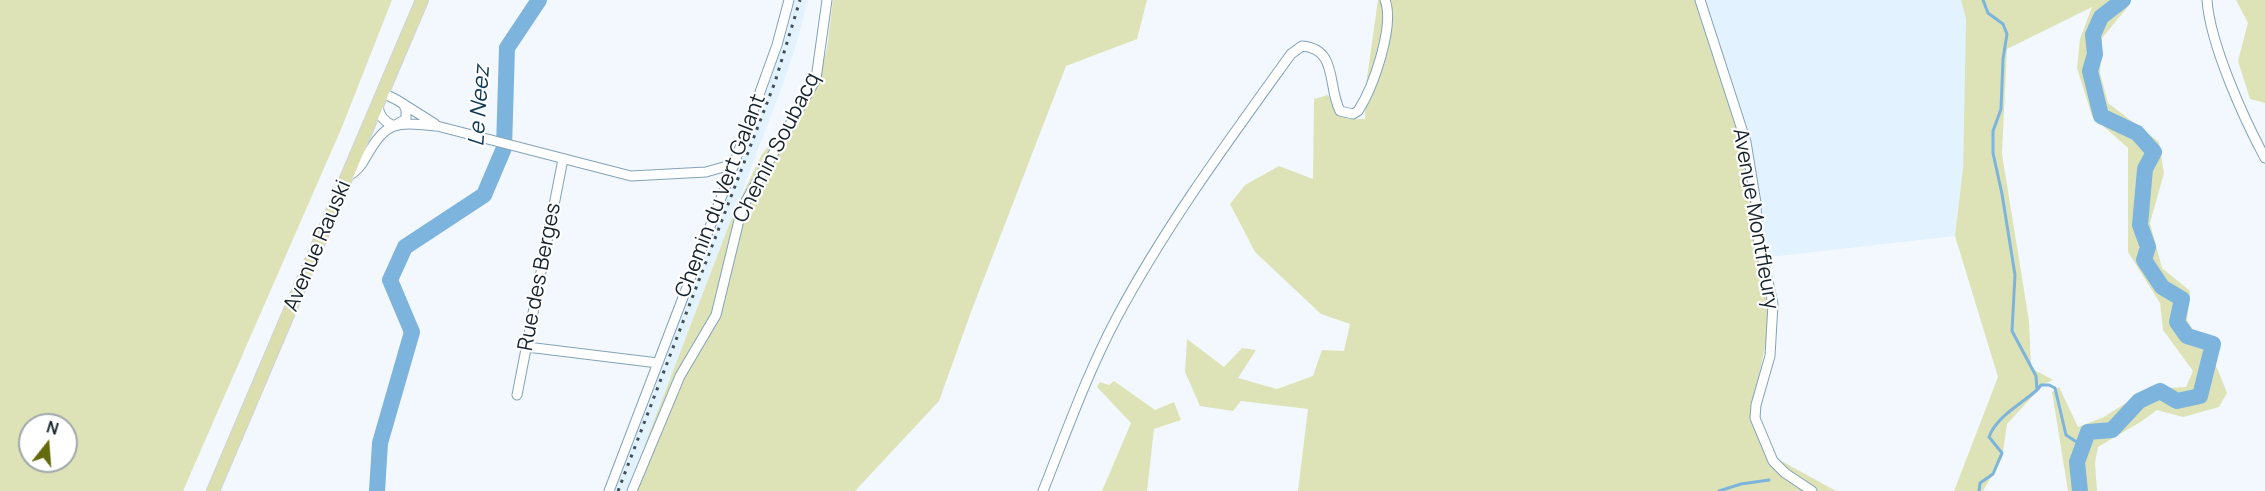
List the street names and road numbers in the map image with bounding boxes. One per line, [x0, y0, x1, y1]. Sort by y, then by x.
street label: Chemin Soubacq [728, 69, 826, 227]
street label: Chemin du Vert Galant [671, 91, 771, 301]
street label: Avenue Montfleury [1727, 126, 1783, 312]
street label: Avenue Rauski [279, 177, 357, 315]
street label: Rue des Berges [513, 201, 567, 353]

